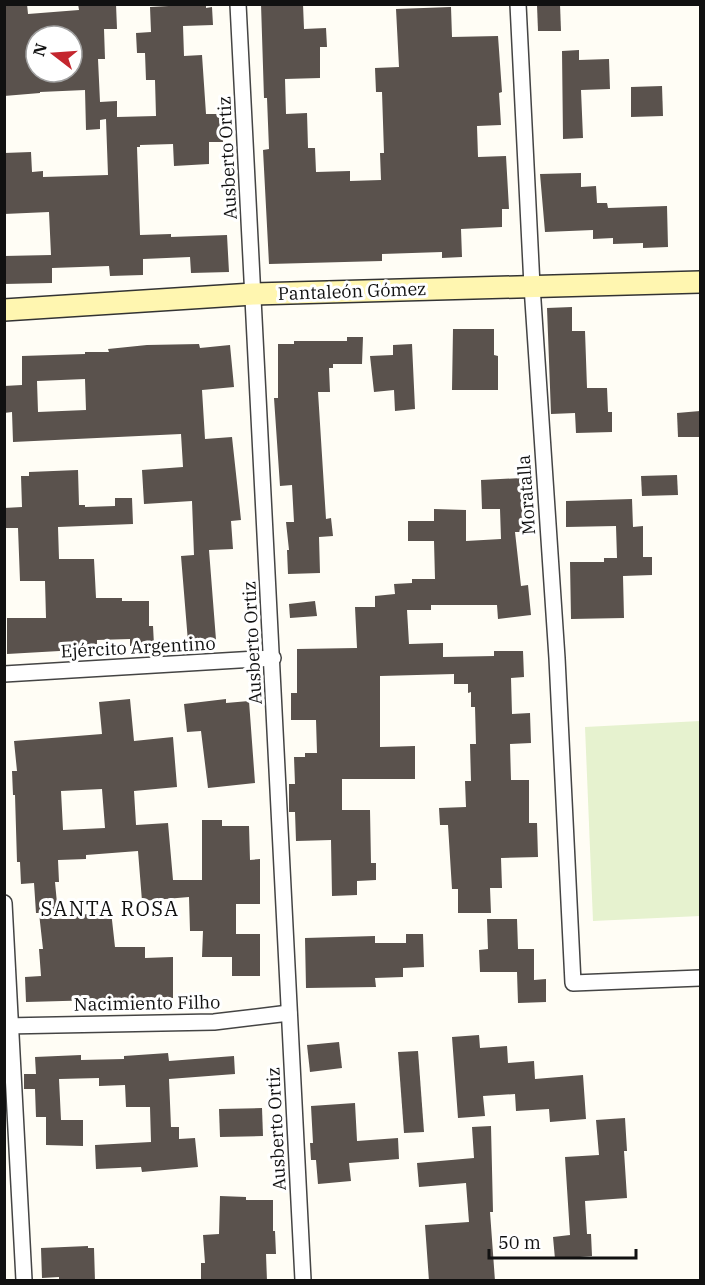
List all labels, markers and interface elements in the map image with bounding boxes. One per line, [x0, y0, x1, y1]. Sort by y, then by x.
north arrow [24, 24, 84, 84]
text: N [28, 41, 51, 59]
street label: Ausberto Ortiz [212, 96, 242, 220]
street label: Pantaleón Gómez [277, 277, 427, 305]
street label: Moratalla [512, 454, 540, 536]
street label: Ausberto Ortiz [237, 581, 267, 705]
street label: Ejército Argentino [60, 631, 216, 663]
district label: SANTA ROSA [41, 895, 179, 922]
street label: Nacimiento Filho [73, 990, 221, 1016]
street label: Ausberto Ortiz [261, 1067, 291, 1191]
scale bar [489, 1222, 636, 1260]
text: 50 m [498, 1231, 541, 1254]

